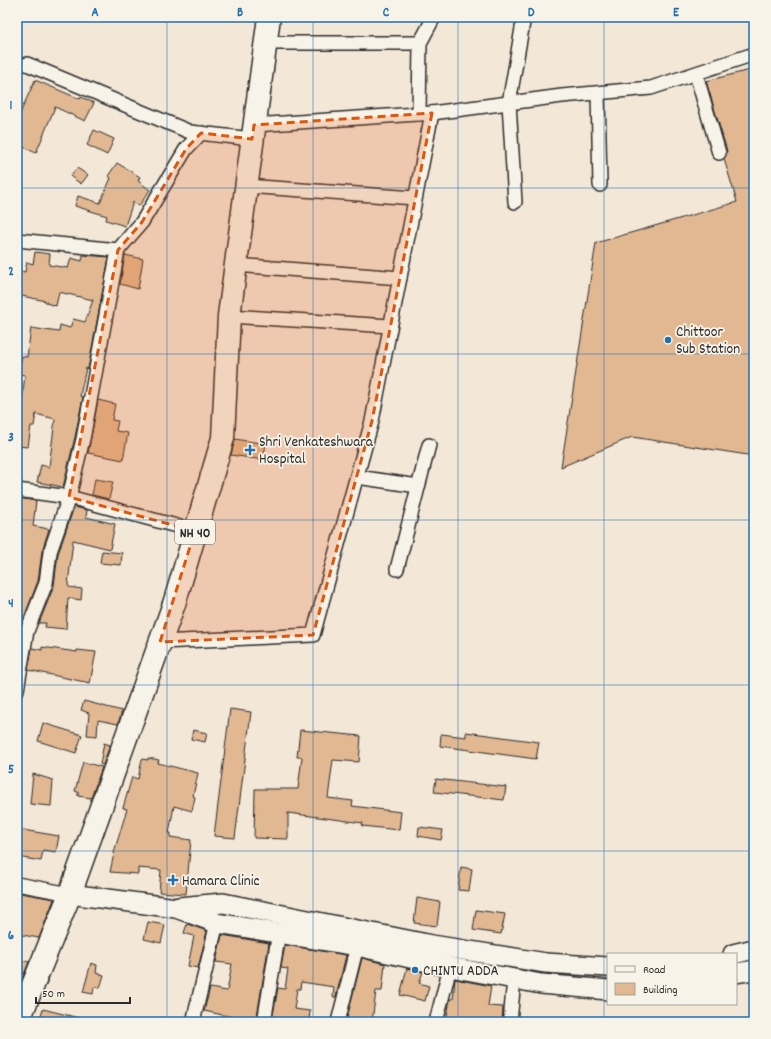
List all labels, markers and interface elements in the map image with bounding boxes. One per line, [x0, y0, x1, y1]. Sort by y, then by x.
text: A [91, 4, 99, 23]
text: B [237, 4, 243, 23]
text: C [383, 4, 390, 23]
text: D [528, 4, 535, 23]
text: E [673, 4, 680, 23]
text: 1 [10, 97, 13, 116]
text: 2 [8, 263, 14, 282]
place label: Chittoor Sub Station [676, 322, 740, 361]
marker: Chittoor Sub Station [663, 335, 673, 345]
text: 3 [8, 429, 14, 448]
place label: Shri Venkateshwara Hospital [259, 432, 374, 471]
marker: Shri Venkateshwara Hospital [244, 444, 256, 456]
road number: NH 40 [175, 520, 215, 544]
text: 4 [8, 595, 14, 614]
text: 5 [8, 761, 14, 780]
place label: Hamara Clinic [182, 871, 260, 893]
marker: Hamara Clinic [167, 874, 179, 886]
text: 6 [8, 927, 15, 946]
legend [607, 953, 737, 1005]
place label: CHINTU ADDA [423, 961, 499, 983]
text: Road [643, 962, 665, 979]
marker: CHINTU ADDA [410, 965, 420, 975]
scale bar [36, 979, 130, 1005]
text: Building [643, 982, 678, 999]
text: 50 m [42, 986, 65, 1003]

